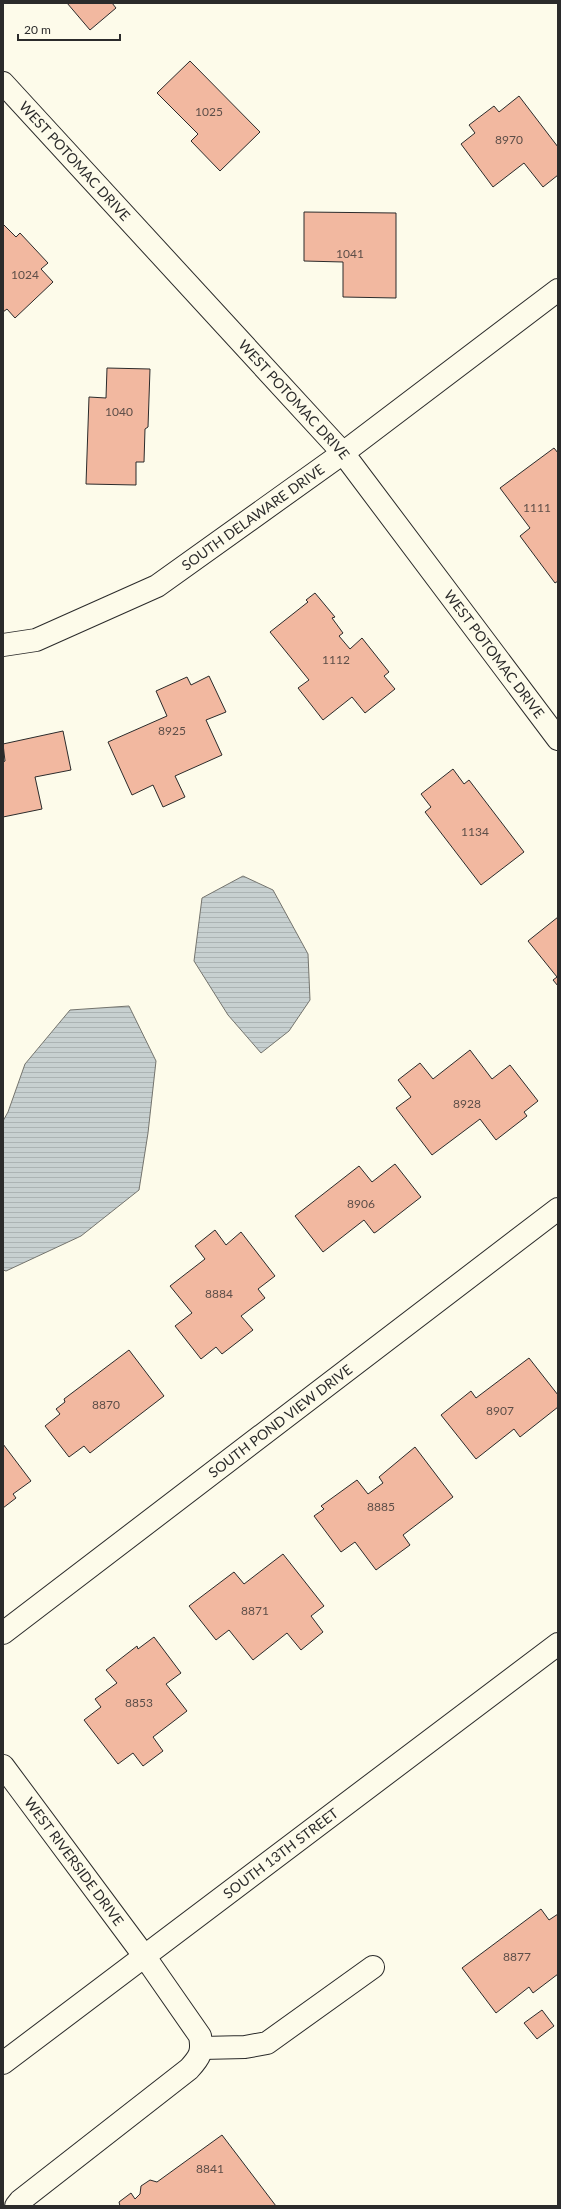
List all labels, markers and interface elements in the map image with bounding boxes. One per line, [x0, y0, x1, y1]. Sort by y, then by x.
scale bar [18, 16, 120, 42]
text: 20 m [24, 22, 51, 37]
street label: WEST POTOMAC DRIVE [16, 98, 134, 224]
house number: 1025 [195, 104, 223, 119]
house number: 8970 [495, 132, 523, 147]
house number: 1041 [336, 246, 364, 261]
house number: 1024 [11, 267, 39, 282]
street label: WEST POTOMAC DRIVE [235, 336, 354, 462]
house number: 1040 [105, 404, 133, 419]
street label: SOUTH DELAWARE DRIVE [178, 460, 327, 574]
house number: 1111 [523, 500, 551, 515]
street label: WEST POTOMAC DRIVE [441, 586, 548, 721]
house number: 1112 [322, 652, 350, 667]
house number: 8925 [158, 723, 186, 738]
house number: 1134 [461, 824, 489, 839]
house number: 8928 [453, 1096, 481, 1111]
house number: 8906 [347, 1196, 375, 1211]
house number: 8884 [205, 1286, 233, 1301]
street label: SOUTH POND VIEW DRIVE [205, 1361, 355, 1481]
house number: 8870 [92, 1397, 120, 1412]
house number: 8907 [486, 1403, 514, 1418]
house number: 8885 [367, 1499, 395, 1514]
house number: 8871 [241, 1603, 269, 1618]
house number: 8853 [125, 1695, 153, 1710]
street label: WEST RIVERSIDE DRIVE [21, 1794, 128, 1929]
street label: SOUTH 13TH STREET [220, 1804, 342, 1902]
house number: 8877 [503, 1949, 531, 1964]
house number: 8841 [196, 2161, 224, 2176]

